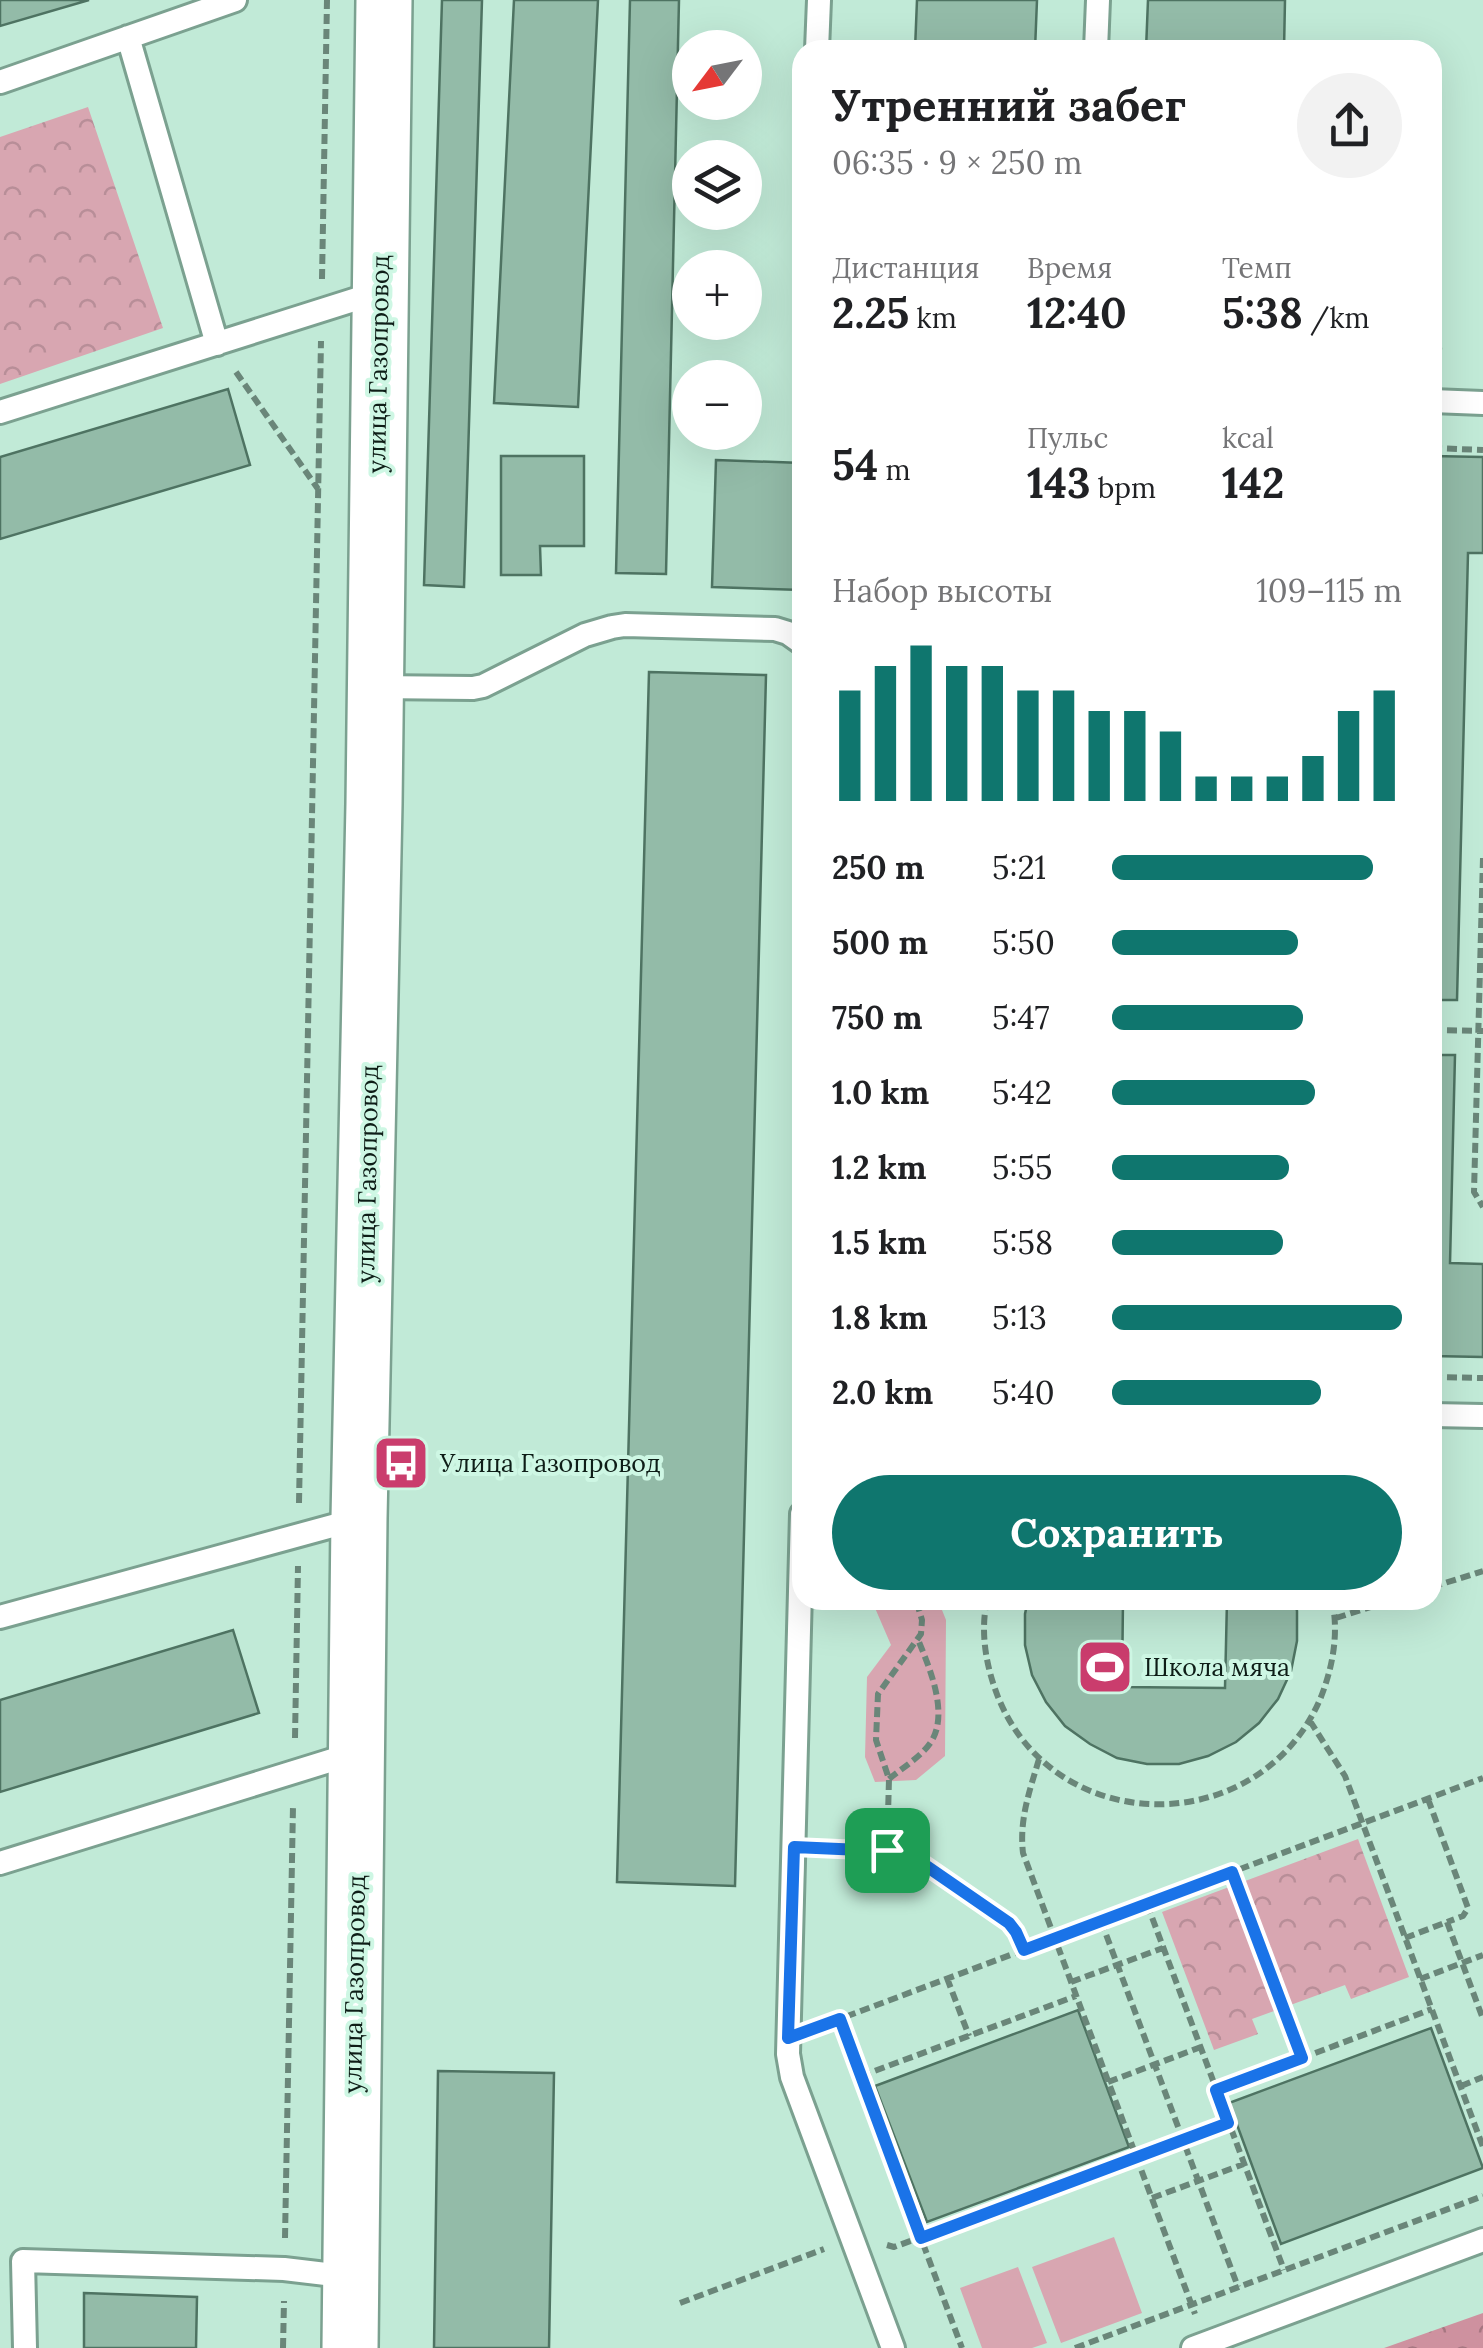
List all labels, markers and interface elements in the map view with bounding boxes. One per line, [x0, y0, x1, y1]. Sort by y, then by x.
north arrow [672, 30, 762, 120]
map controls [672, 30, 762, 450]
button: share [1297, 73, 1402, 178]
text: Утренний забег [832, 76, 1187, 133]
button: layers [672, 140, 762, 230]
text: 06:35 · 9 × 250 m [832, 142, 1082, 183]
button: + [672, 250, 762, 340]
text: Дистанция [832, 250, 979, 286]
text: Время [1027, 250, 1112, 286]
text: Темп [1222, 250, 1292, 286]
street label: улица Газопровод [360, 254, 396, 474]
text: 2.25 [832, 286, 909, 340]
text: 12:40 [1027, 286, 1127, 340]
text: 5:38 [1222, 286, 1303, 340]
text: km [909, 300, 957, 336]
text: /km [1303, 300, 1370, 336]
button: − [672, 360, 762, 450]
text: Пульс [1027, 420, 1108, 456]
text: kcal [1222, 420, 1274, 456]
text: 54 [832, 438, 878, 492]
text: m [878, 452, 911, 488]
text: 143 [1027, 456, 1091, 510]
text: 142 [1222, 456, 1284, 510]
text: bpm [1091, 470, 1156, 506]
text: Набор высоты [832, 570, 1052, 611]
text: 109–115 m [1256, 570, 1402, 611]
text: 250 m [832, 847, 925, 888]
text: 5:21 [992, 847, 1046, 888]
text: 500 m [832, 922, 928, 963]
text: 5:50 [992, 922, 1055, 963]
text: 750 m [832, 997, 923, 1038]
text: 5:47 [992, 997, 1050, 1038]
street label: улица Газопровод [349, 1064, 385, 1284]
text: 1.0 km [832, 1072, 929, 1113]
text: 5:42 [992, 1072, 1052, 1113]
text: 1.2 km [832, 1147, 926, 1188]
text: 5:55 [992, 1147, 1052, 1188]
text: 1.5 km [832, 1222, 927, 1263]
text: 5:58 [992, 1222, 1053, 1263]
text: 1.8 km [832, 1297, 928, 1338]
text: 5:13 [992, 1297, 1047, 1338]
text: 2.0 km [832, 1372, 933, 1413]
text: 5:40 [992, 1372, 1055, 1413]
bus stop icon: Улица Газопровод [371, 1433, 431, 1493]
place label: Улица Газопровод [439, 1447, 661, 1479]
button: Сохранить [832, 1475, 1402, 1590]
sports icon: Школа мяча [1075, 1637, 1135, 1697]
place label: Школа мяча [1144, 1651, 1290, 1683]
pin [845, 1808, 930, 1893]
icon: arrive [860, 1823, 915, 1878]
street label: улица Газопровод [336, 1874, 372, 2094]

